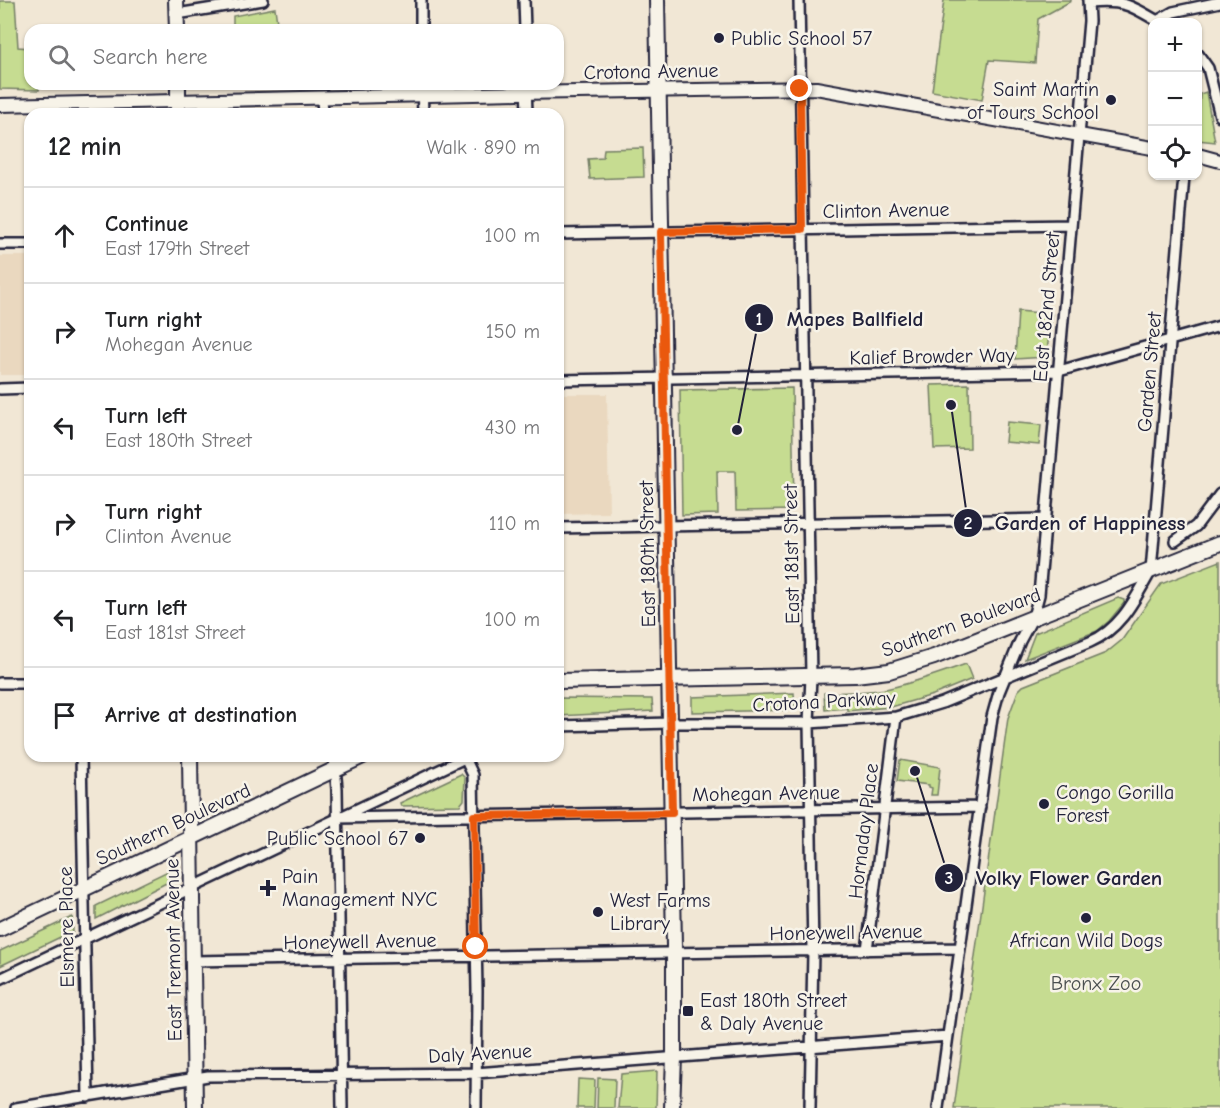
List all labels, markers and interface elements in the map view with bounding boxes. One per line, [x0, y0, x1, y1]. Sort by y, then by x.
map controls [1148, 18, 1202, 180]
button: + [1148, 18, 1202, 72]
search box [24, 24, 564, 90]
place label: Public School 57 [731, 27, 873, 50]
marker: Public School 57 [712, 31, 726, 45]
icon: search [45, 41, 78, 74]
text: Search here [93, 44, 208, 70]
street label: Crotona Avenue [583, 59, 719, 84]
button: − [1148, 72, 1202, 126]
route end [786, 75, 812, 101]
place label: Saint Martin of Tours School [967, 78, 1099, 124]
marker: Saint Martin of Tours School [1104, 93, 1118, 107]
button: locate [1148, 126, 1202, 180]
text: 12 min [48, 132, 122, 162]
text: Walk · 890 m [426, 136, 540, 159]
street label: Clinton Avenue [823, 198, 950, 223]
text: Continue [105, 211, 188, 237]
icon: ahead [48, 219, 81, 252]
text: 100 m [485, 224, 540, 247]
street label: East 182nd Street [1028, 230, 1065, 383]
text: East 179th Street [105, 237, 249, 260]
callout: Mapes Ballfield [744, 299, 935, 338]
text: Turn right [105, 307, 202, 333]
text: Mapes Ballfield [787, 307, 923, 331]
text: 1 [755, 309, 763, 330]
street label: Garden Street [1133, 310, 1166, 433]
icon: right [48, 315, 81, 348]
text: 150 m [486, 320, 540, 343]
text: Mohegan Avenue [105, 333, 253, 356]
street label: Kalief Browder Way [849, 344, 1015, 369]
text: Turn left [105, 403, 187, 429]
icon: left [48, 411, 81, 444]
text: 430 m [485, 416, 540, 439]
text: East 180th Street [105, 429, 252, 452]
street label: East 180th Street [635, 479, 660, 628]
street label: East 181st Street [779, 483, 804, 624]
text: Turn right [105, 499, 202, 525]
callout: Garden of Happiness [953, 503, 1197, 542]
icon: right [48, 507, 81, 540]
text: Garden of Happiness [995, 511, 1185, 535]
text: 110 m [489, 512, 540, 535]
text: 2 [964, 513, 973, 534]
text: Clinton Avenue [105, 525, 232, 548]
street label: Southern Boulevard [878, 583, 1044, 662]
text: Turn left [105, 595, 187, 621]
icon: left [48, 603, 81, 636]
text: 100 m [485, 608, 540, 631]
text: East 181st Street [105, 621, 245, 644]
street label: Crotona Parkway [752, 686, 896, 717]
icon: arrive [48, 699, 81, 732]
text: Arrive at destination [105, 702, 297, 728]
street label: Hornaday Place [844, 762, 883, 900]
street label: Southern Boulevard [92, 779, 254, 870]
street label: Mohegan Avenue [692, 781, 840, 806]
place label: Congo Gorilla Forest [1056, 781, 1174, 827]
marker: Congo Gorilla Forest [1037, 797, 1051, 811]
place label: Public School 67 [267, 827, 409, 850]
marker: Public School 67 [413, 831, 427, 845]
street label: East Tremont Avenue [160, 858, 187, 1041]
callout: Volky Flower Garden [934, 858, 1175, 897]
place label: Pain Management NYC [282, 865, 438, 911]
street label: Elsmere Place [54, 866, 79, 988]
text: Volky Flower Garden [976, 866, 1162, 890]
text: 3 [945, 868, 953, 889]
marker: Pain Management NYC [259, 879, 277, 897]
place label: West Farms Library [610, 889, 710, 935]
marker: West Farms Library [591, 905, 605, 919]
marker: African Wild Dogs [1079, 911, 1093, 925]
street label: Honeywell Avenue [769, 920, 923, 945]
street label: Honeywell Avenue [283, 929, 437, 954]
place label: African Wild Dogs [1010, 929, 1163, 952]
route start [462, 933, 488, 959]
park label: Bronx Zoo [1051, 972, 1141, 995]
place label: East 180th Street & Daly Avenue [700, 989, 848, 1035]
marker: East 180th Street & Daly Avenue [681, 1004, 695, 1018]
street label: Daly Avenue [428, 1039, 532, 1068]

